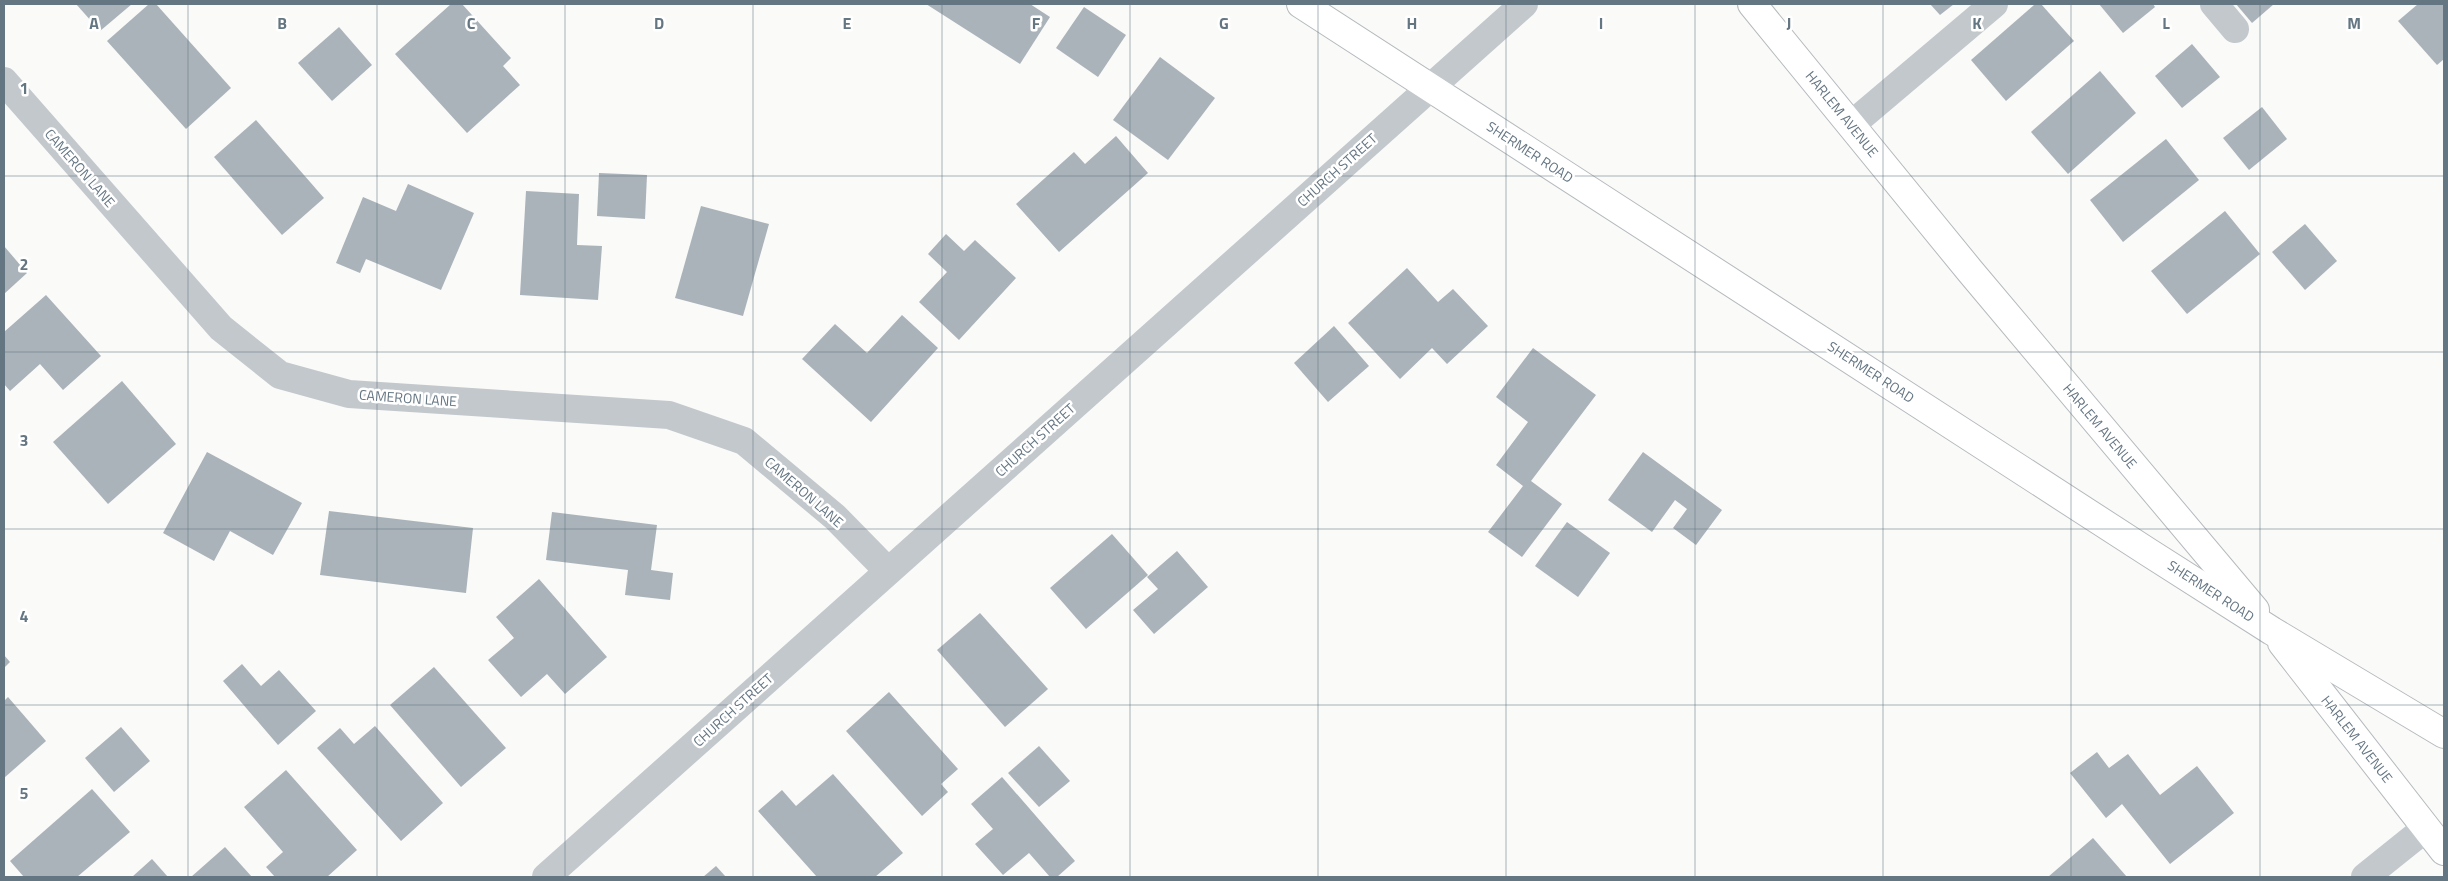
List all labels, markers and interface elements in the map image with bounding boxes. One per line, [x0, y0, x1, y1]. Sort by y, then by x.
text: A [89, 11, 99, 35]
text: B [277, 11, 287, 35]
text: C [467, 11, 476, 35]
text: D [654, 11, 664, 35]
text: E [843, 11, 852, 35]
text: F [1032, 11, 1041, 35]
text: G [1219, 11, 1229, 35]
text: H [1407, 11, 1417, 35]
text: I [1599, 11, 1603, 35]
text: J [1787, 11, 1791, 35]
text: K [1972, 11, 1982, 35]
text: L [2162, 11, 2170, 35]
text: M [2347, 11, 2361, 35]
street label: HARLEM AVENUE [1801, 66, 1884, 162]
text: 1 [20, 76, 28, 100]
street label: SHERMER ROAD [1483, 116, 1578, 188]
street label: CAMERON LANE [40, 124, 121, 212]
street label: CHURCH STREET [1292, 128, 1382, 211]
text: 2 [20, 252, 28, 276]
street label: SHERMER ROAD [1824, 336, 1919, 408]
street label: HARLEM AVENUE [2058, 378, 2143, 473]
street label: CAMERON LANE [358, 384, 458, 411]
street label: CHURCH STREET [990, 398, 1080, 481]
text: 3 [20, 428, 28, 452]
street label: CAMERON LANE [760, 452, 848, 532]
street label: SHERMER ROAD [2164, 555, 2259, 627]
text: 4 [20, 604, 29, 628]
street label: CHURCH STREET [688, 668, 778, 751]
street label: HARLEM AVENUE [2317, 691, 2398, 787]
text: 5 [20, 781, 29, 805]

